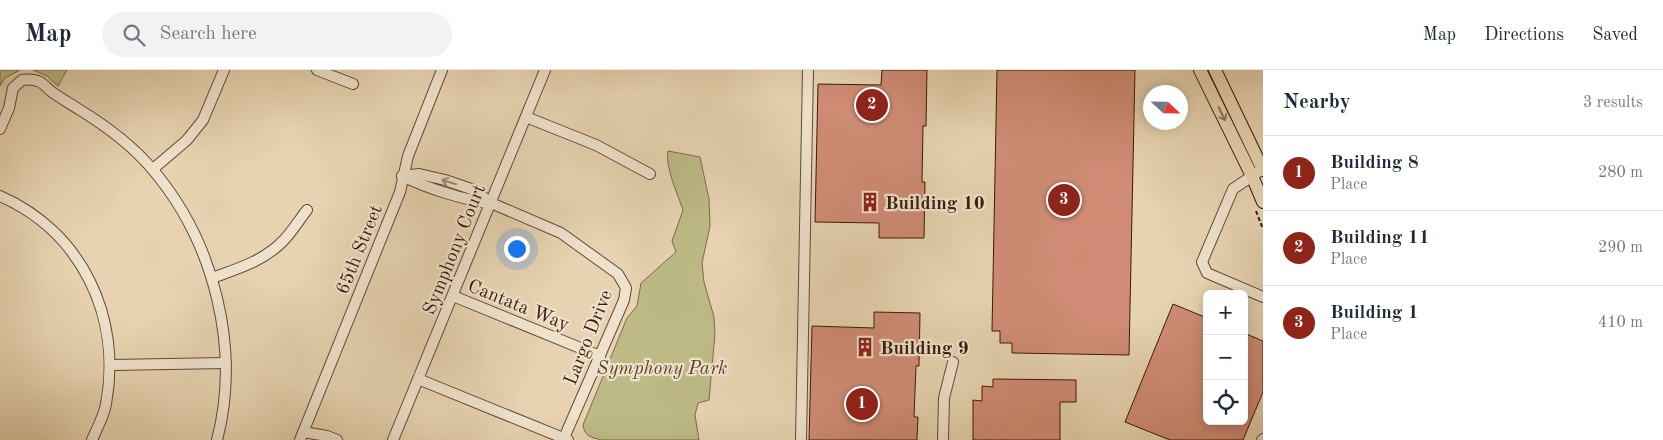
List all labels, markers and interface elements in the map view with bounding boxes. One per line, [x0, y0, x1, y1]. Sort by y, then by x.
search box [102, 12, 452, 57]
icon: search [120, 21, 148, 49]
text: Map [25, 23, 72, 47]
text: Search here [160, 25, 257, 44]
text: Map [1423, 26, 1456, 44]
text: Directions [1484, 26, 1564, 44]
text: Saved [1592, 26, 1638, 44]
north arrow [1143, 85, 1188, 130]
pin: 2 [856, 86, 888, 124]
text: Nearby [1283, 92, 1351, 113]
text: 3 results [1583, 95, 1643, 111]
one-way arrow [1218, 106, 1227, 121]
text: Building 8 [1330, 154, 1419, 173]
text: 1 [1294, 165, 1304, 181]
text: 280 m [1598, 165, 1643, 181]
one-way arrow [441, 176, 457, 186]
text: Place [1330, 177, 1367, 193]
pin: 3 [1048, 181, 1080, 219]
street label: Symphony Court [420, 182, 490, 318]
building icon: Building 10 [859, 191, 881, 213]
place label: Building 10 [885, 195, 985, 214]
street label: 65th Street [334, 202, 387, 297]
text: Building 11 [1330, 229, 1430, 248]
your location [504, 236, 530, 262]
text: 2 [1294, 240, 1304, 256]
text: 290 m [1598, 240, 1643, 256]
text: Place [1330, 252, 1367, 268]
street label: Cantata Way [465, 277, 572, 335]
street label: Largo Drive [562, 288, 617, 388]
map controls [1203, 290, 1248, 425]
button: + [1203, 290, 1248, 335]
text: Building 1 [1330, 304, 1419, 323]
text: 3 [1294, 315, 1304, 331]
text: 410 m [1598, 315, 1643, 331]
text: Place [1330, 327, 1367, 343]
button: − [1203, 335, 1248, 380]
building icon: Building 9 [854, 336, 876, 358]
place label: Building 9 [880, 340, 969, 359]
park label: Symphony Park [597, 360, 727, 379]
button: locate [1203, 380, 1248, 425]
pin: 1 [846, 385, 878, 423]

